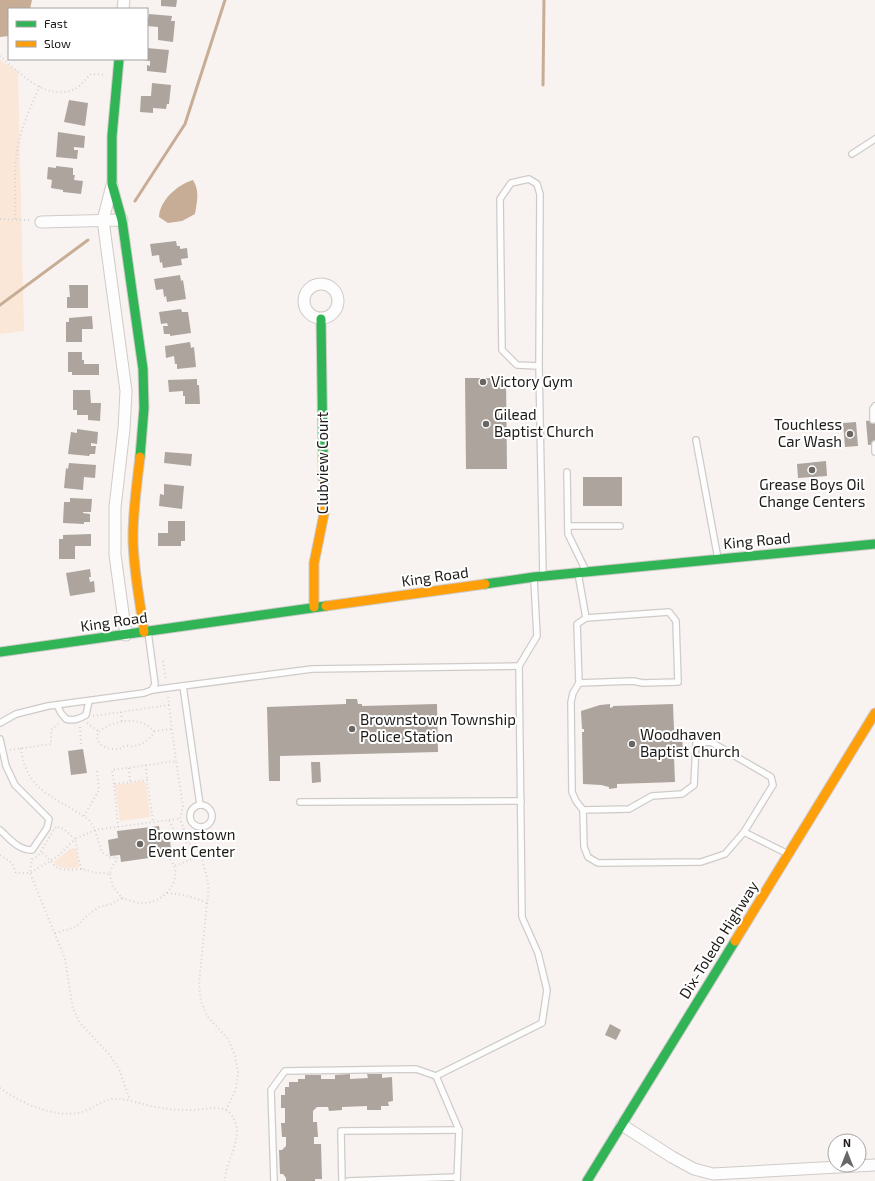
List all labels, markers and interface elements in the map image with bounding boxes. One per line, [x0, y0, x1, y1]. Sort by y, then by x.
legend [8, 8, 148, 60]
text: Fast [44, 16, 68, 30]
text: Slow [44, 36, 71, 50]
place label: Victory Gym [491, 372, 573, 390]
marker: Victory Gym [478, 377, 488, 387]
place label: Gilead Baptist Church [494, 405, 594, 440]
street label: Clubview Court [313, 411, 331, 514]
place label: Touchless Car Wash [774, 415, 842, 450]
marker: Gilead Baptist Church [481, 419, 491, 429]
marker: Touchless Car Wash [845, 429, 855, 439]
marker: Grease Boys Oil Change Centers [807, 465, 817, 475]
place label: Grease Boys Oil Change Centers [759, 475, 865, 510]
street label: King Road [722, 528, 791, 552]
street label: King Road [400, 562, 470, 590]
street label: King Road [79, 607, 149, 635]
place label: Brownstown Township Police Station [360, 710, 516, 745]
marker: Brownstown Township Police Station [347, 724, 357, 734]
place label: Woodhaven Baptist Church [640, 725, 740, 760]
marker: Woodhaven Baptist Church [627, 739, 637, 749]
place label: Brownstown Event Center [148, 825, 236, 860]
marker: Brownstown Event Center [135, 839, 145, 849]
street label: Dix-Toledo Highway [675, 877, 762, 1002]
north arrow [827, 1133, 867, 1173]
text: N [843, 1136, 851, 1149]

